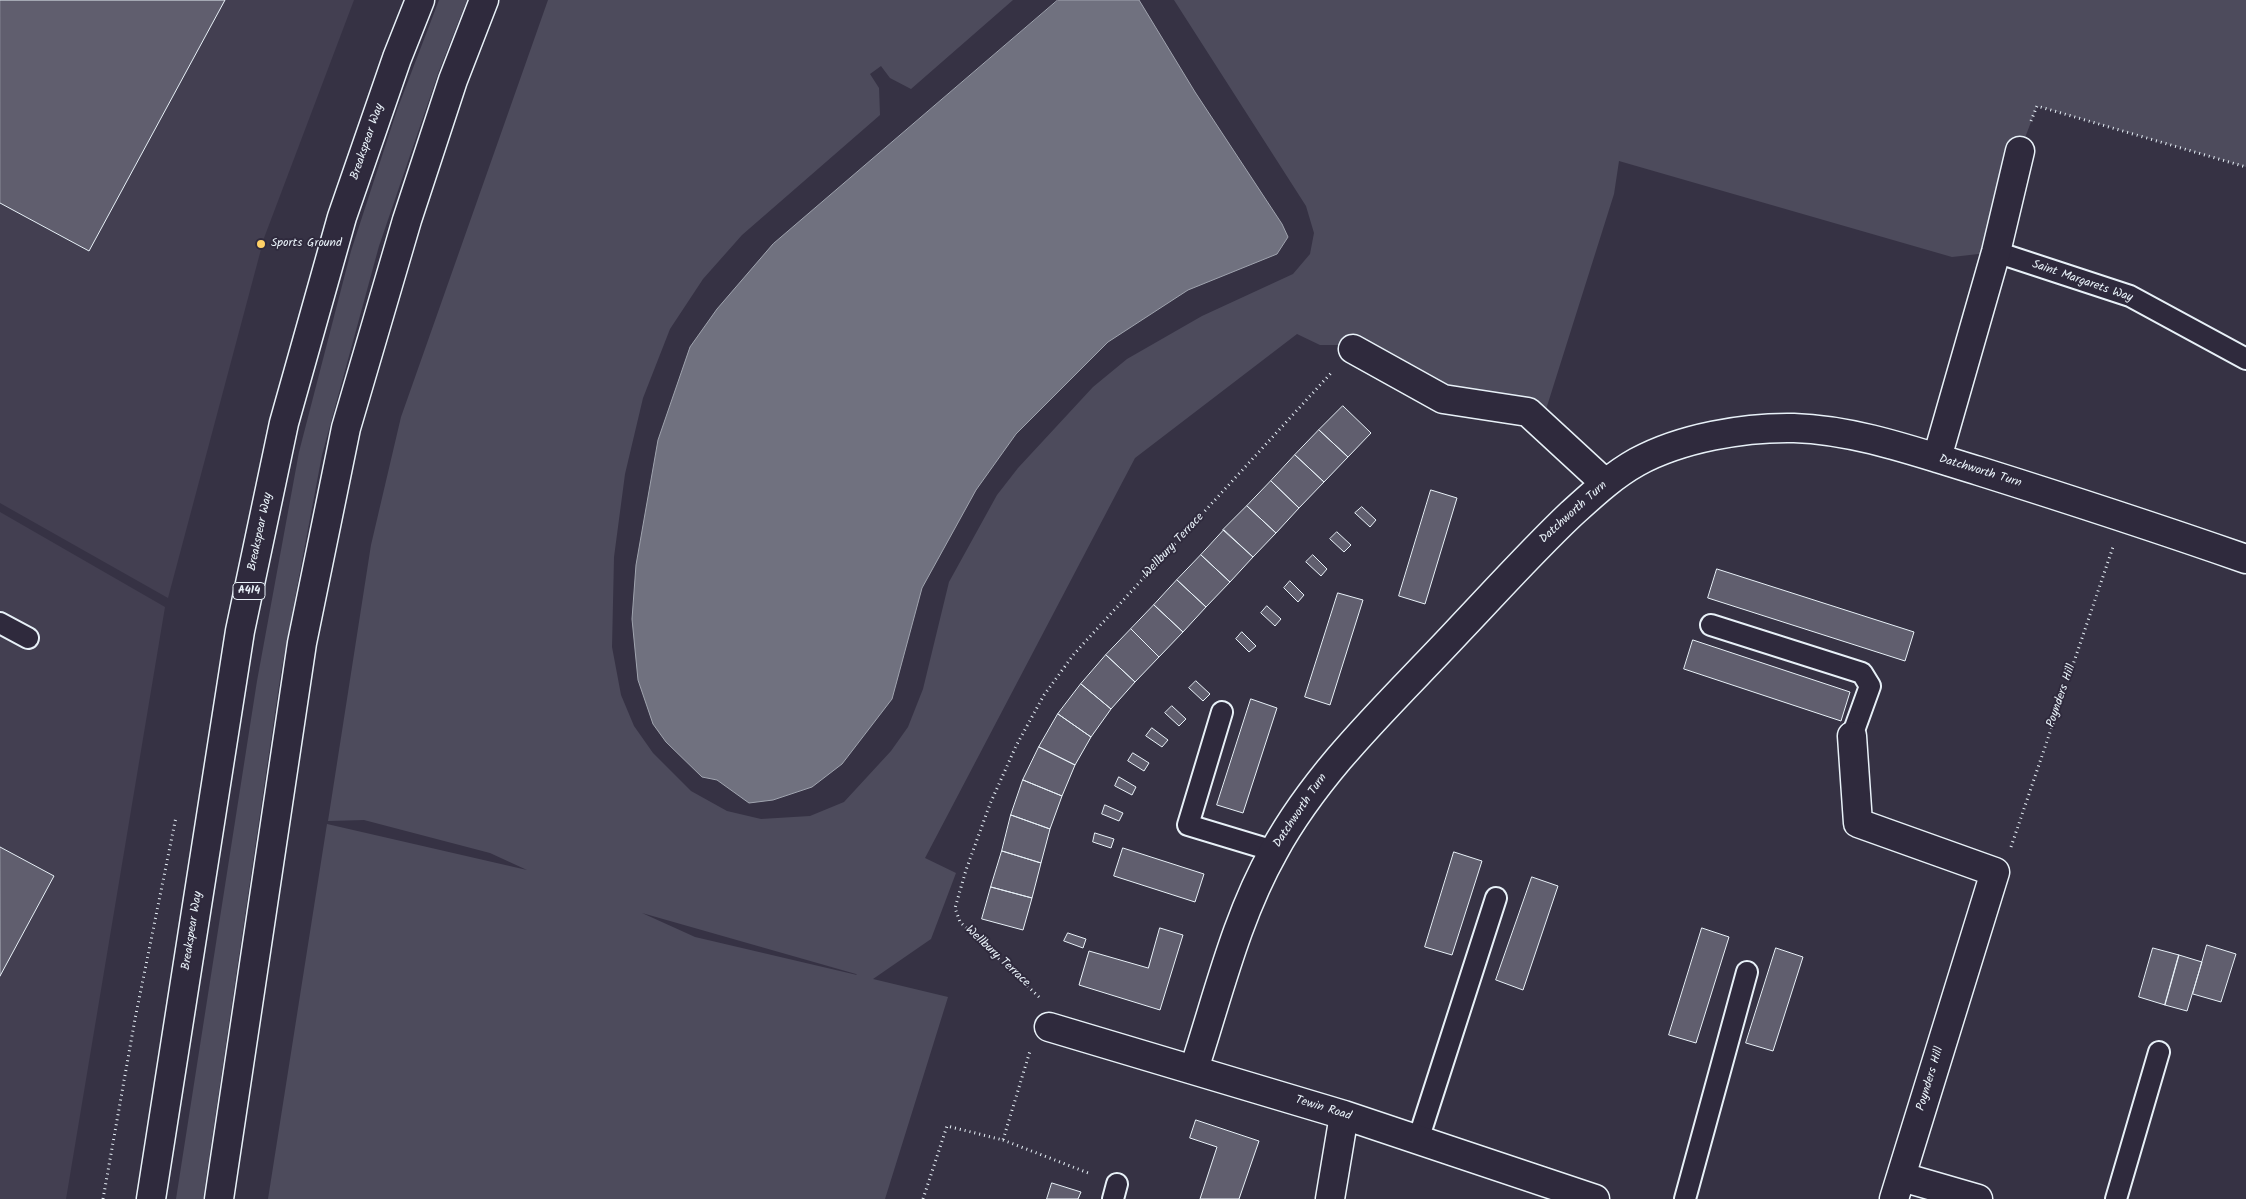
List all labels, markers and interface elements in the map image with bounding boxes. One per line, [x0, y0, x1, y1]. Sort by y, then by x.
street label: Breakspear Way [348, 102, 388, 182]
place label: Sports Ground [271, 237, 342, 251]
marker: Sports Ground [255, 238, 267, 250]
street label: Saint Margarets Way [2030, 258, 2134, 306]
street label: Datchworth Turn [1937, 453, 2023, 491]
street label: Datchworth Turn [1537, 479, 1611, 547]
street label: Breakspear Way [246, 492, 276, 572]
street label: Wellbury Terrace [1140, 511, 1208, 581]
road number: A414 [233, 582, 265, 600]
street label: Poynders Hill [2044, 662, 2080, 730]
street label: Datchworth Turn [1271, 771, 1331, 851]
street label: Breakspear Way [180, 891, 206, 971]
street label: Wellbury Terrace [962, 923, 1032, 991]
street label: Poynders Hill [1914, 1045, 1948, 1113]
street label: Tewin Road [1293, 1094, 1353, 1124]

